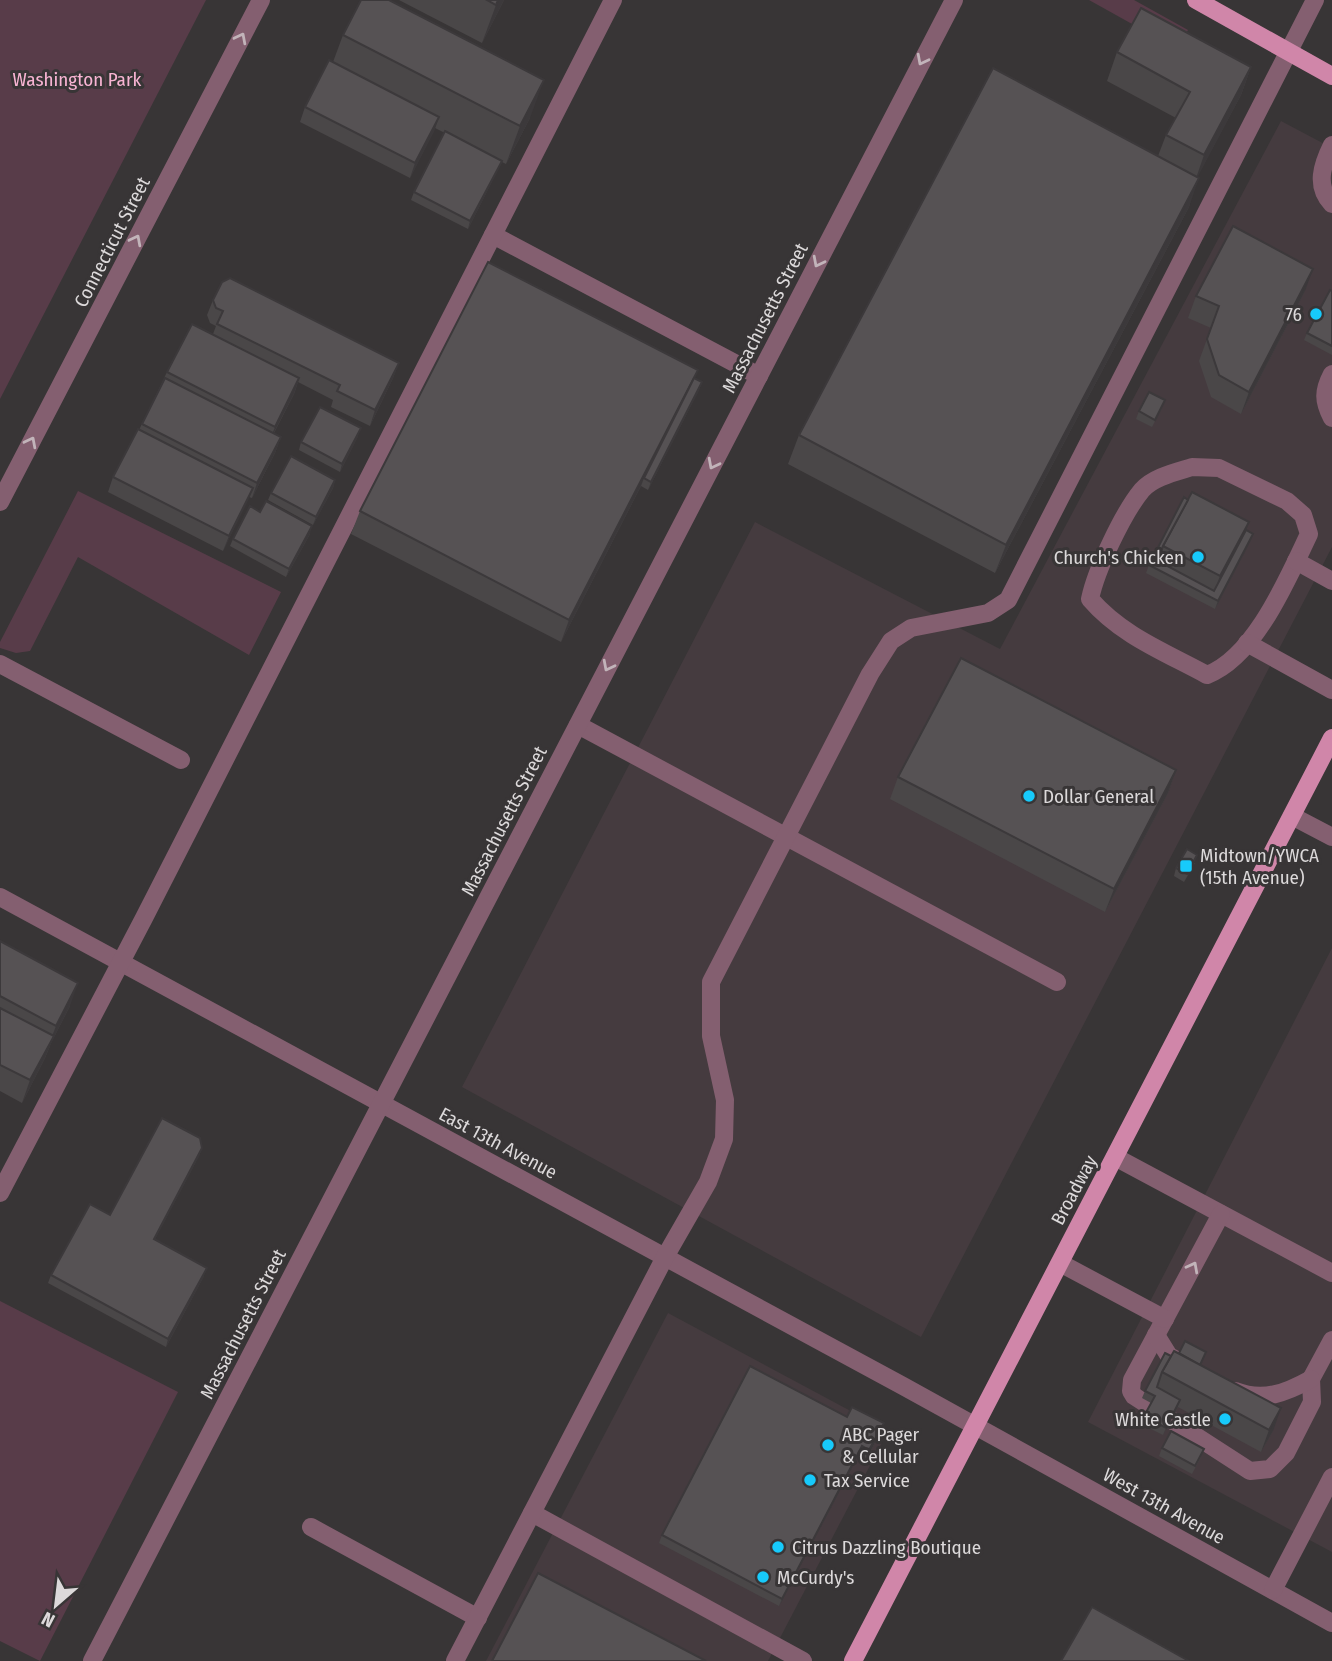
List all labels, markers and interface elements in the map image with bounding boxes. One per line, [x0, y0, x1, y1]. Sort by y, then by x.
one-way arrow [233, 33, 246, 45]
one-way arrow [917, 53, 931, 66]
park label: Washington Park [13, 68, 142, 91]
street label: Connecticut Street [69, 172, 155, 311]
one-way arrow [128, 235, 142, 247]
street label: Massachusetts Street [717, 238, 813, 397]
one-way arrow [812, 255, 826, 268]
place label: 76 [1285, 303, 1302, 326]
marker: 76 [1308, 306, 1324, 322]
one-way arrow [23, 437, 37, 449]
one-way arrow [708, 457, 721, 470]
place label: Church's Chicken [1054, 546, 1184, 569]
marker: Church's Chicken [1190, 549, 1206, 565]
one-way arrow [603, 659, 617, 672]
street label: Massachusetts Street [456, 741, 552, 900]
place label: Dollar General [1043, 785, 1154, 808]
marker: Dollar General [1021, 788, 1037, 804]
place label: Midtown/YWCA (15th Avenue) [1200, 844, 1319, 889]
marker: Midtown/YWCA (15th Avenue) [1178, 858, 1194, 874]
street label: East 13th Avenue [435, 1102, 561, 1184]
street label: Broadway [1046, 1151, 1102, 1229]
street label: Massachusetts Street [195, 1244, 291, 1403]
one-way arrow [1185, 1262, 1198, 1274]
place label: White Castle [1115, 1408, 1211, 1431]
marker: White Castle [1217, 1411, 1233, 1427]
place label: ABC Pager & Cellular [842, 1423, 920, 1468]
marker: ABC Pager & Cellular [820, 1437, 836, 1453]
street label: West 13th Avenue [1099, 1463, 1229, 1549]
place label: Tax Service [824, 1469, 910, 1492]
marker: Tax Service [802, 1472, 818, 1488]
place label: Citrus Dazzling Boutique [792, 1536, 981, 1559]
marker: Citrus Dazzling Boutique [770, 1539, 786, 1555]
place label: McCurdy's [777, 1566, 854, 1589]
marker: McCurdy's [755, 1569, 771, 1585]
north arrow [21, 1570, 91, 1640]
text: N [38, 1607, 59, 1632]

